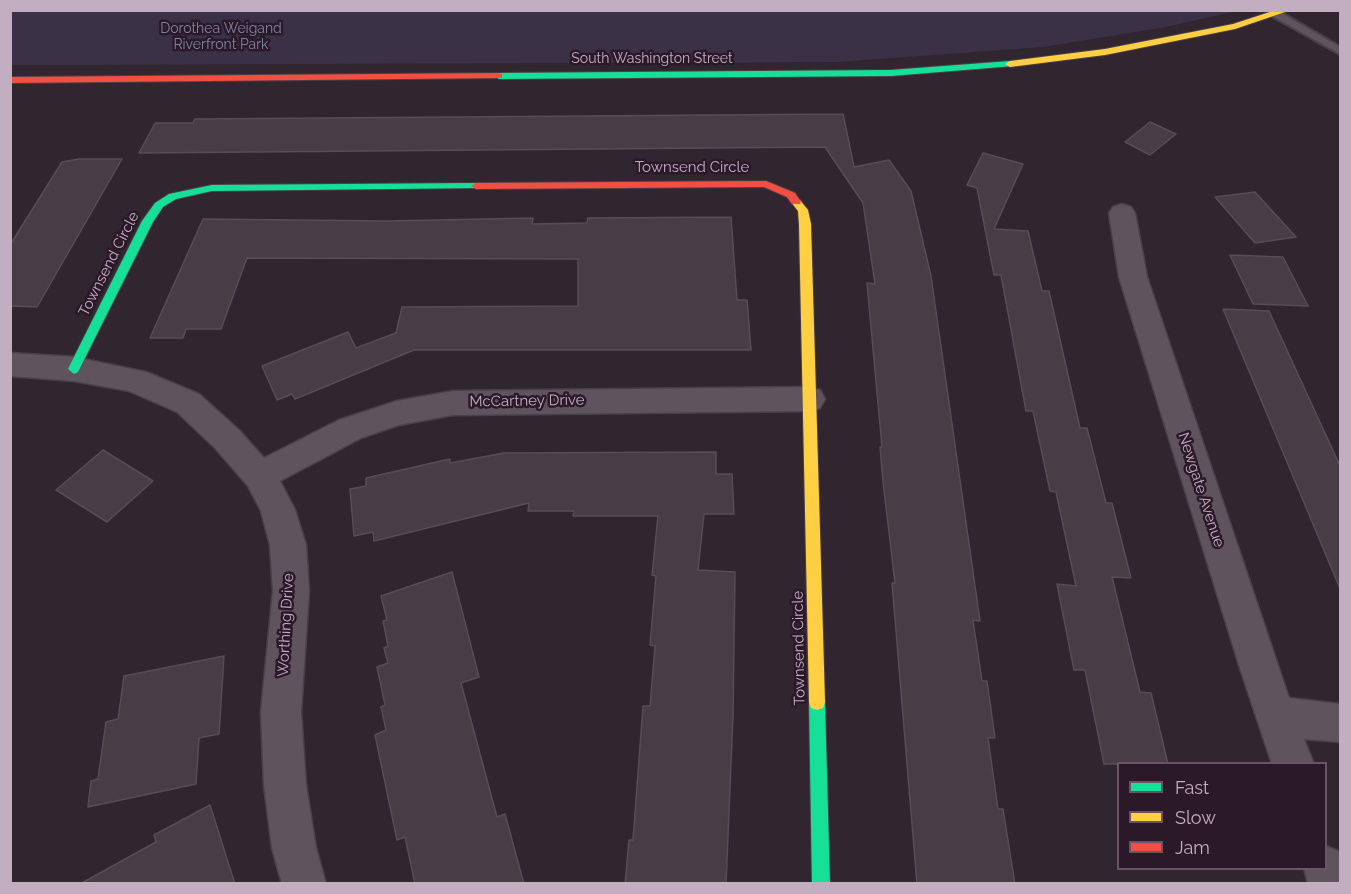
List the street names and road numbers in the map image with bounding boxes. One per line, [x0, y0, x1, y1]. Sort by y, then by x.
street label: South Washington Street [571, 51, 733, 67]
street label: Townsend Circle [635, 158, 749, 176]
street label: Townsend Circle [75, 209, 143, 319]
street label: McCartney Drive [469, 391, 585, 411]
street label: Newgate Avenue [1174, 430, 1228, 550]
street label: Worthing Drive [274, 573, 298, 677]
street label: Townsend Circle [789, 590, 809, 706]

